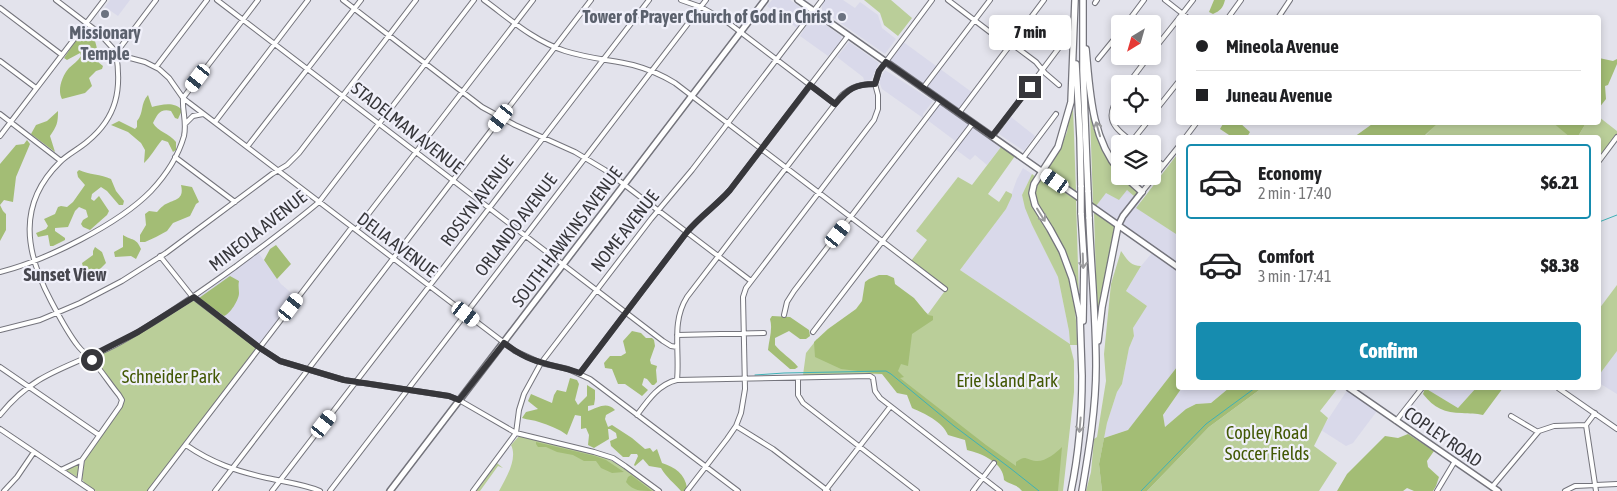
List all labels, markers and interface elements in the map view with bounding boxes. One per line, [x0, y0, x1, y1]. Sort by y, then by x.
place label: Tower of Prayer Church of God in Christ [582, 6, 833, 27]
marker: Missionary Temple [99, 8, 111, 20]
marker: Tower of Prayer Church of God in Christ [836, 11, 848, 23]
callout: 7 min [989, 14, 1071, 49]
north arrow [1111, 15, 1161, 65]
map controls [1111, 15, 1161, 185]
place label: Missionary Temple [69, 22, 141, 64]
text: 7 min [1014, 23, 1046, 41]
text: Mineola Avenue [1226, 35, 1339, 57]
car [182, 62, 213, 94]
button: locate [1111, 75, 1161, 125]
route end [1019, 76, 1041, 98]
street label: STADELMAN AVENUE [347, 77, 468, 178]
text: Juneau Avenue [1226, 84, 1332, 106]
car [485, 102, 516, 134]
one-way arrow [1092, 122, 1102, 138]
button: layers [1111, 135, 1161, 185]
street label: ROSLYN AVENUE [436, 151, 518, 250]
icon: car [1198, 159, 1243, 204]
street label: SOUTH HAWKINS AVENUE [507, 162, 626, 311]
text: Economy [1258, 162, 1322, 184]
car [1038, 166, 1071, 196]
street label: ORLANDO AVENUE [470, 169, 561, 280]
text: $6.21 [1541, 171, 1579, 193]
text: 2 min · 17:40 [1258, 184, 1331, 202]
street label: MINEOLA AVENUE [205, 186, 311, 275]
street label: NOME AVENUE [586, 186, 663, 275]
street label: DELIA AVENUE [353, 208, 442, 282]
one-way arrow [1037, 208, 1047, 222]
car [822, 218, 853, 250]
icon: car [1198, 242, 1243, 287]
text: Comfort [1258, 245, 1314, 267]
one-way arrow [1079, 253, 1088, 269]
text: $8.38 [1541, 254, 1579, 276]
district label: Sunset View [23, 263, 107, 285]
text: 3 min · 17:41 [1258, 267, 1331, 285]
car [275, 291, 306, 323]
car [449, 299, 482, 329]
button: Confirm [1196, 322, 1581, 380]
route start [81, 349, 103, 371]
park label: Schneider Park [122, 366, 220, 387]
park label: Erie Island Park [956, 370, 1058, 391]
street label: COPLEY ROAD [1400, 402, 1486, 471]
car [308, 408, 339, 440]
one-way arrow [1076, 417, 1085, 433]
park label: Copley Road Soccer Fields [1225, 422, 1309, 464]

